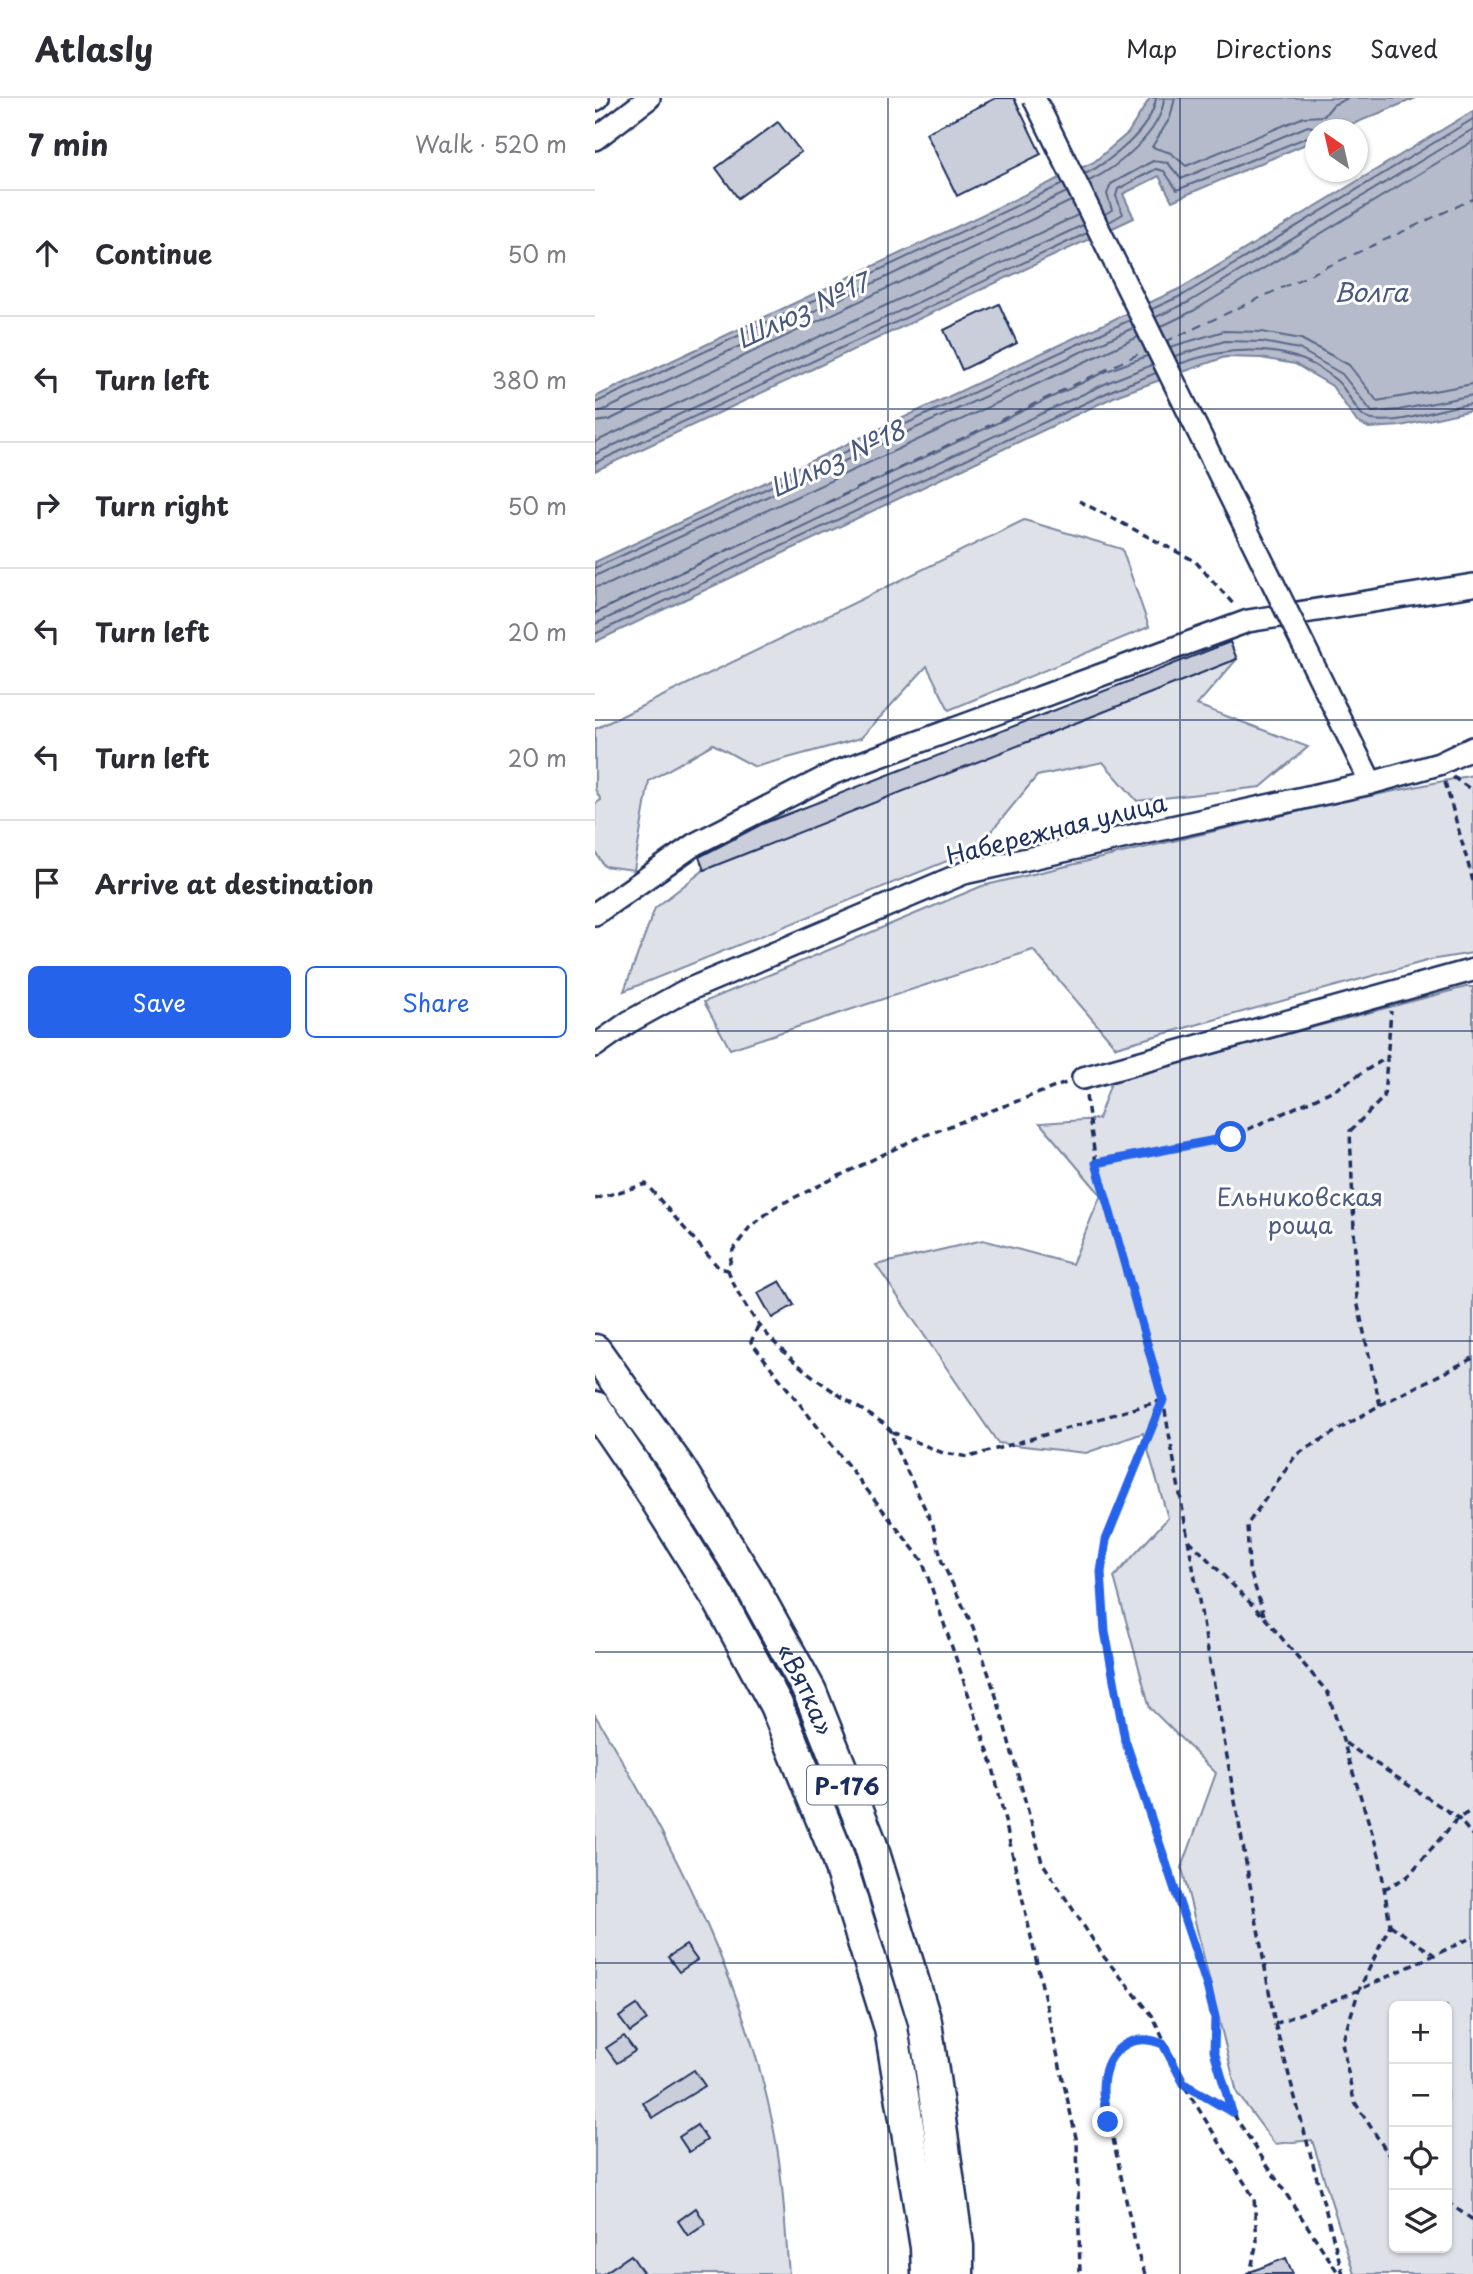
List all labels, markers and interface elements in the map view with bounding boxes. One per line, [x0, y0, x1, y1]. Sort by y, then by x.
text: Atlasly [35, 23, 153, 73]
text: Map [1126, 30, 1177, 66]
text: Directions [1215, 30, 1332, 66]
text: Saved [1370, 30, 1438, 66]
north arrow [1305, 119, 1368, 182]
text: 7 min [28, 121, 109, 166]
text: Walk · 520 m [415, 126, 567, 161]
icon: ahead [28, 234, 66, 272]
text: Continue [95, 234, 212, 273]
text: 50 m [507, 236, 567, 271]
water label: Шлюз №17 [729, 260, 879, 358]
water label: Волга [1334, 272, 1409, 311]
icon: left [28, 360, 66, 398]
text: Turn left [95, 360, 210, 399]
text: 380 m [492, 362, 567, 397]
water label: Шлюз №18 [763, 409, 912, 506]
icon: right [28, 486, 66, 524]
text: Turn right [95, 486, 229, 525]
text: 50 m [507, 488, 567, 523]
icon: left [28, 612, 66, 650]
text: Turn left [95, 612, 210, 651]
text: 20 m [508, 614, 567, 649]
icon: left [28, 738, 66, 776]
text: Turn left [95, 738, 210, 777]
text: 20 m [508, 740, 567, 775]
street label: Набережная улица [942, 783, 1170, 873]
icon: arrive [28, 864, 66, 902]
text: Arrive at destination [95, 864, 374, 903]
button: Save [28, 966, 291, 1038]
button: Share [305, 966, 567, 1038]
route start [1215, 1121, 1246, 1152]
park label: Ельниковская роща [1217, 1178, 1383, 1242]
street label: «Вятка» [768, 1636, 843, 1740]
road number: Р-176 [807, 1766, 887, 1804]
map controls [1389, 2001, 1452, 2253]
button: + [1389, 2001, 1452, 2064]
button: − [1389, 2064, 1452, 2127]
route end [1092, 2106, 1123, 2137]
button: locate [1389, 2127, 1452, 2190]
button: layers [1389, 2190, 1452, 2253]

